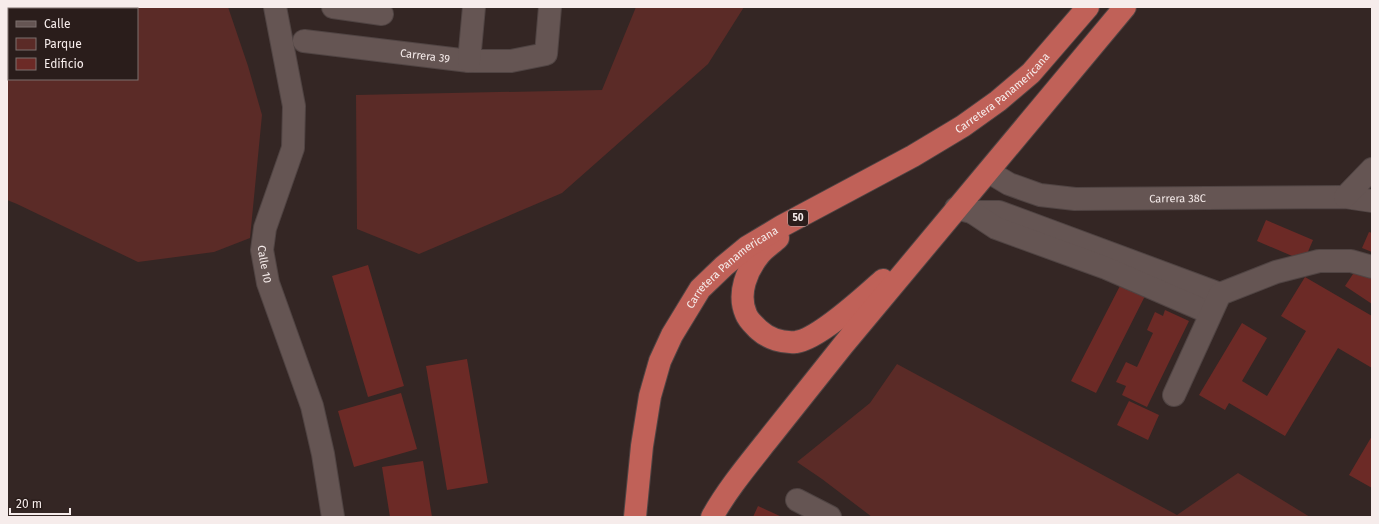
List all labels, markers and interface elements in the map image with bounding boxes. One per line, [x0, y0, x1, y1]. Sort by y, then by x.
legend [8, 8, 138, 80]
text: Calle [44, 17, 71, 31]
text: Parque [44, 37, 82, 51]
street label: Carrera 39 [399, 46, 451, 65]
street label: Carretera Panamericana [953, 50, 1052, 136]
text: Edificio [44, 57, 84, 71]
street label: Carrera 38C [1149, 192, 1206, 205]
road number: 50 [788, 210, 808, 226]
street label: Carretera Panamericana [683, 224, 780, 311]
street label: Calle 10 [255, 244, 274, 284]
scale bar [10, 490, 70, 516]
text: 20 m [16, 497, 42, 511]

